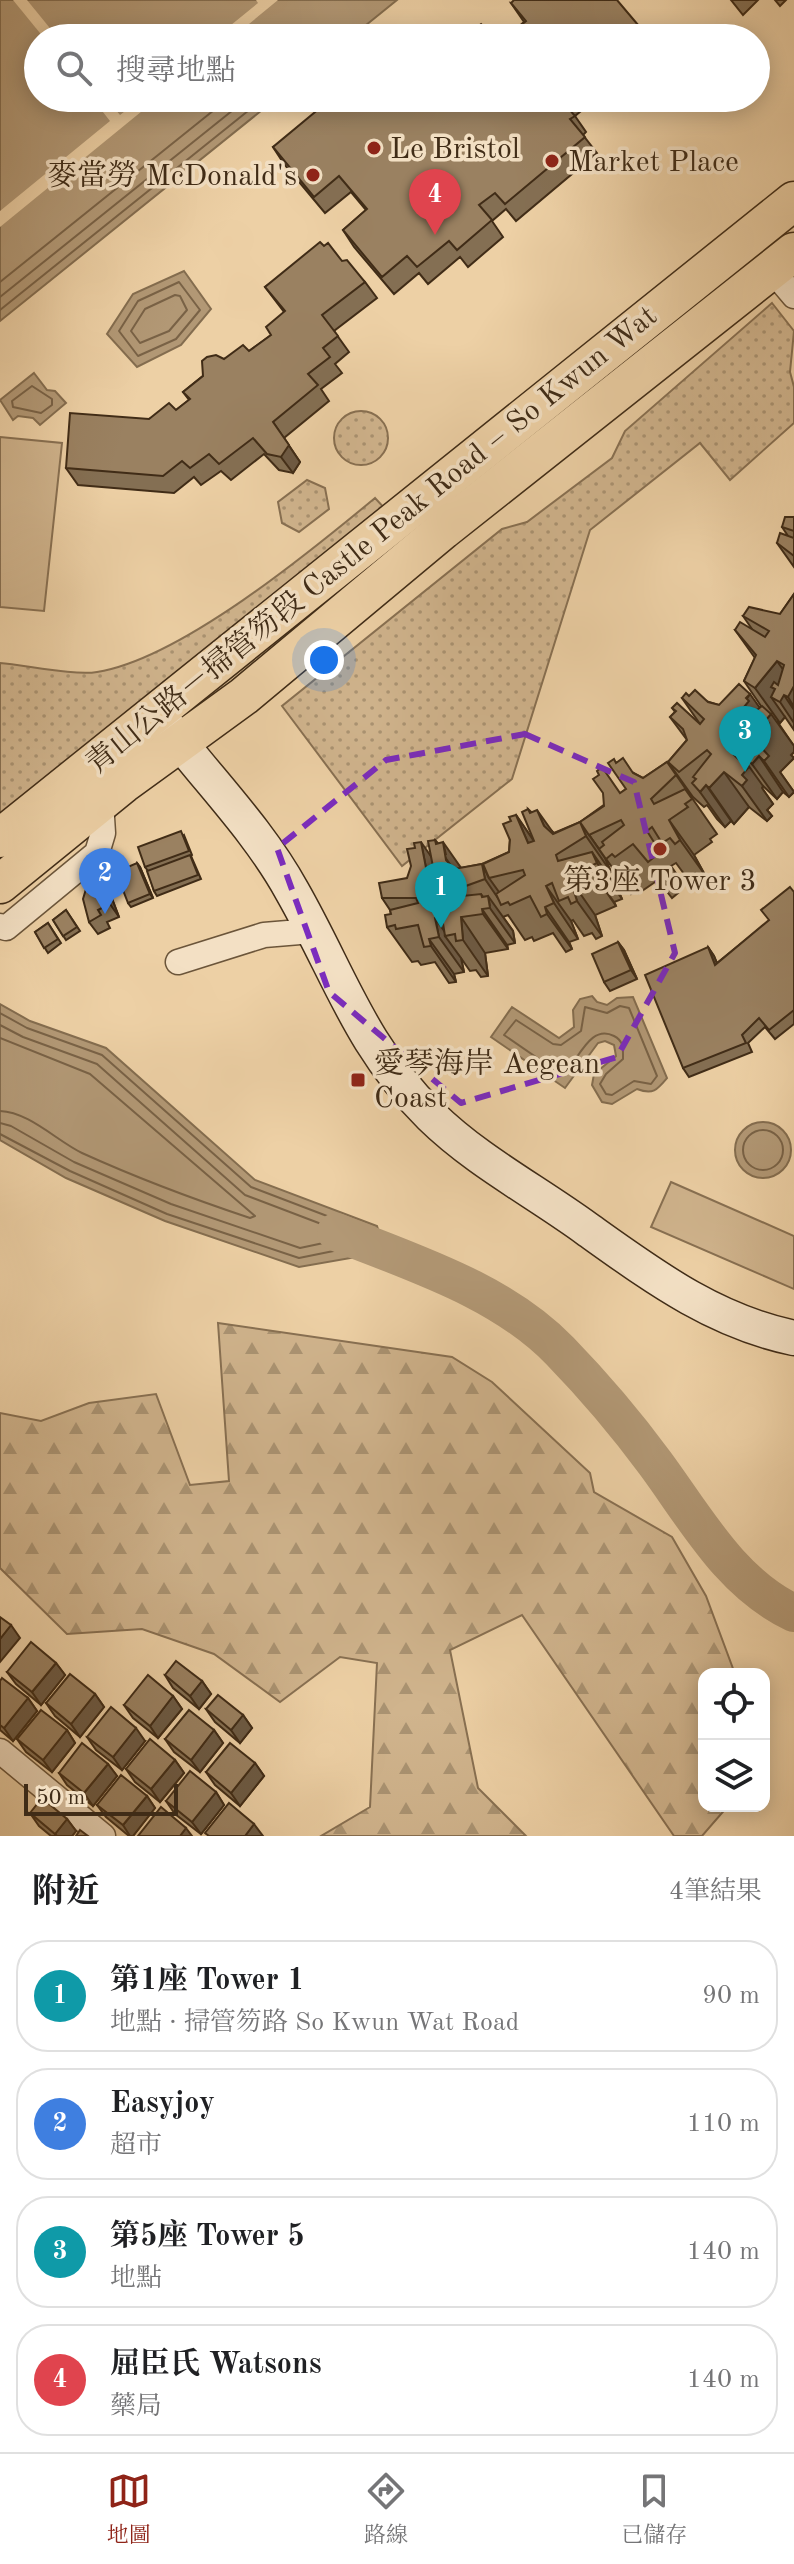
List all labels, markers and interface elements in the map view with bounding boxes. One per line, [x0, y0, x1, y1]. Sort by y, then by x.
search box [24, 24, 770, 112]
icon: search [52, 46, 96, 90]
text: 搜尋地點 [116, 57, 236, 87]
place label: Le Bristol [390, 135, 520, 165]
marker: Le Bristol [365, 139, 383, 157]
place label: Market Place [568, 148, 739, 178]
marker: Market Place [543, 152, 561, 170]
place label: 麥當勞 McDonald's [47, 159, 297, 192]
marker: 麥當勞 McDonald's [304, 166, 322, 184]
pin: 4 [409, 169, 461, 235]
street label: 青山公路－掃管笏段 Castle Peak Road – So Kwun Wat [80, 299, 663, 780]
your location [304, 640, 344, 680]
pin: 3 [719, 706, 771, 772]
marker: 第3座 Tower 3 [651, 840, 669, 858]
pin: 2 [79, 848, 131, 914]
pin: 1 [415, 862, 467, 928]
place label: 第3座 Tower 3 [563, 864, 757, 897]
place label: 愛琴海岸 Aegean Coast [374, 1047, 600, 1114]
marker: 愛琴海岸 Aegean Coast [349, 1071, 367, 1089]
map controls [698, 1668, 770, 1812]
button: locate [698, 1668, 770, 1740]
button: layers [698, 1740, 770, 1812]
scale bar [24, 1780, 178, 1816]
text: 50 m [36, 1787, 85, 1809]
text: 附近 [32, 1876, 100, 1910]
text: 4筆結果 [669, 1879, 762, 1905]
text: 第1座 Tower 1 [110, 1966, 305, 1996]
text: 1 [52, 1983, 68, 2009]
text: 90 m [702, 1983, 760, 2009]
text: 地點 · 掃管笏路 So Kwun Wat Road [110, 2010, 519, 2036]
text: Easyjoy [110, 2089, 215, 2119]
text: 2 [52, 2111, 68, 2137]
text: 110 m [687, 2111, 760, 2137]
text: 超市 [110, 2133, 162, 2159]
text: 第5座 Tower 5 [110, 2222, 305, 2252]
text: 3 [52, 2239, 68, 2265]
text: 140 m [687, 2239, 760, 2265]
text: 地點 [110, 2266, 162, 2292]
text: 屈臣氏 Watsons [110, 2350, 322, 2380]
text: 4 [52, 2367, 68, 2393]
text: 140 m [687, 2367, 760, 2393]
text: 藥局 [110, 2394, 162, 2420]
tab: 地圖 [107, 2469, 151, 2550]
tab: 路線 [364, 2469, 408, 2550]
tab: 已儲存 [621, 2469, 687, 2550]

